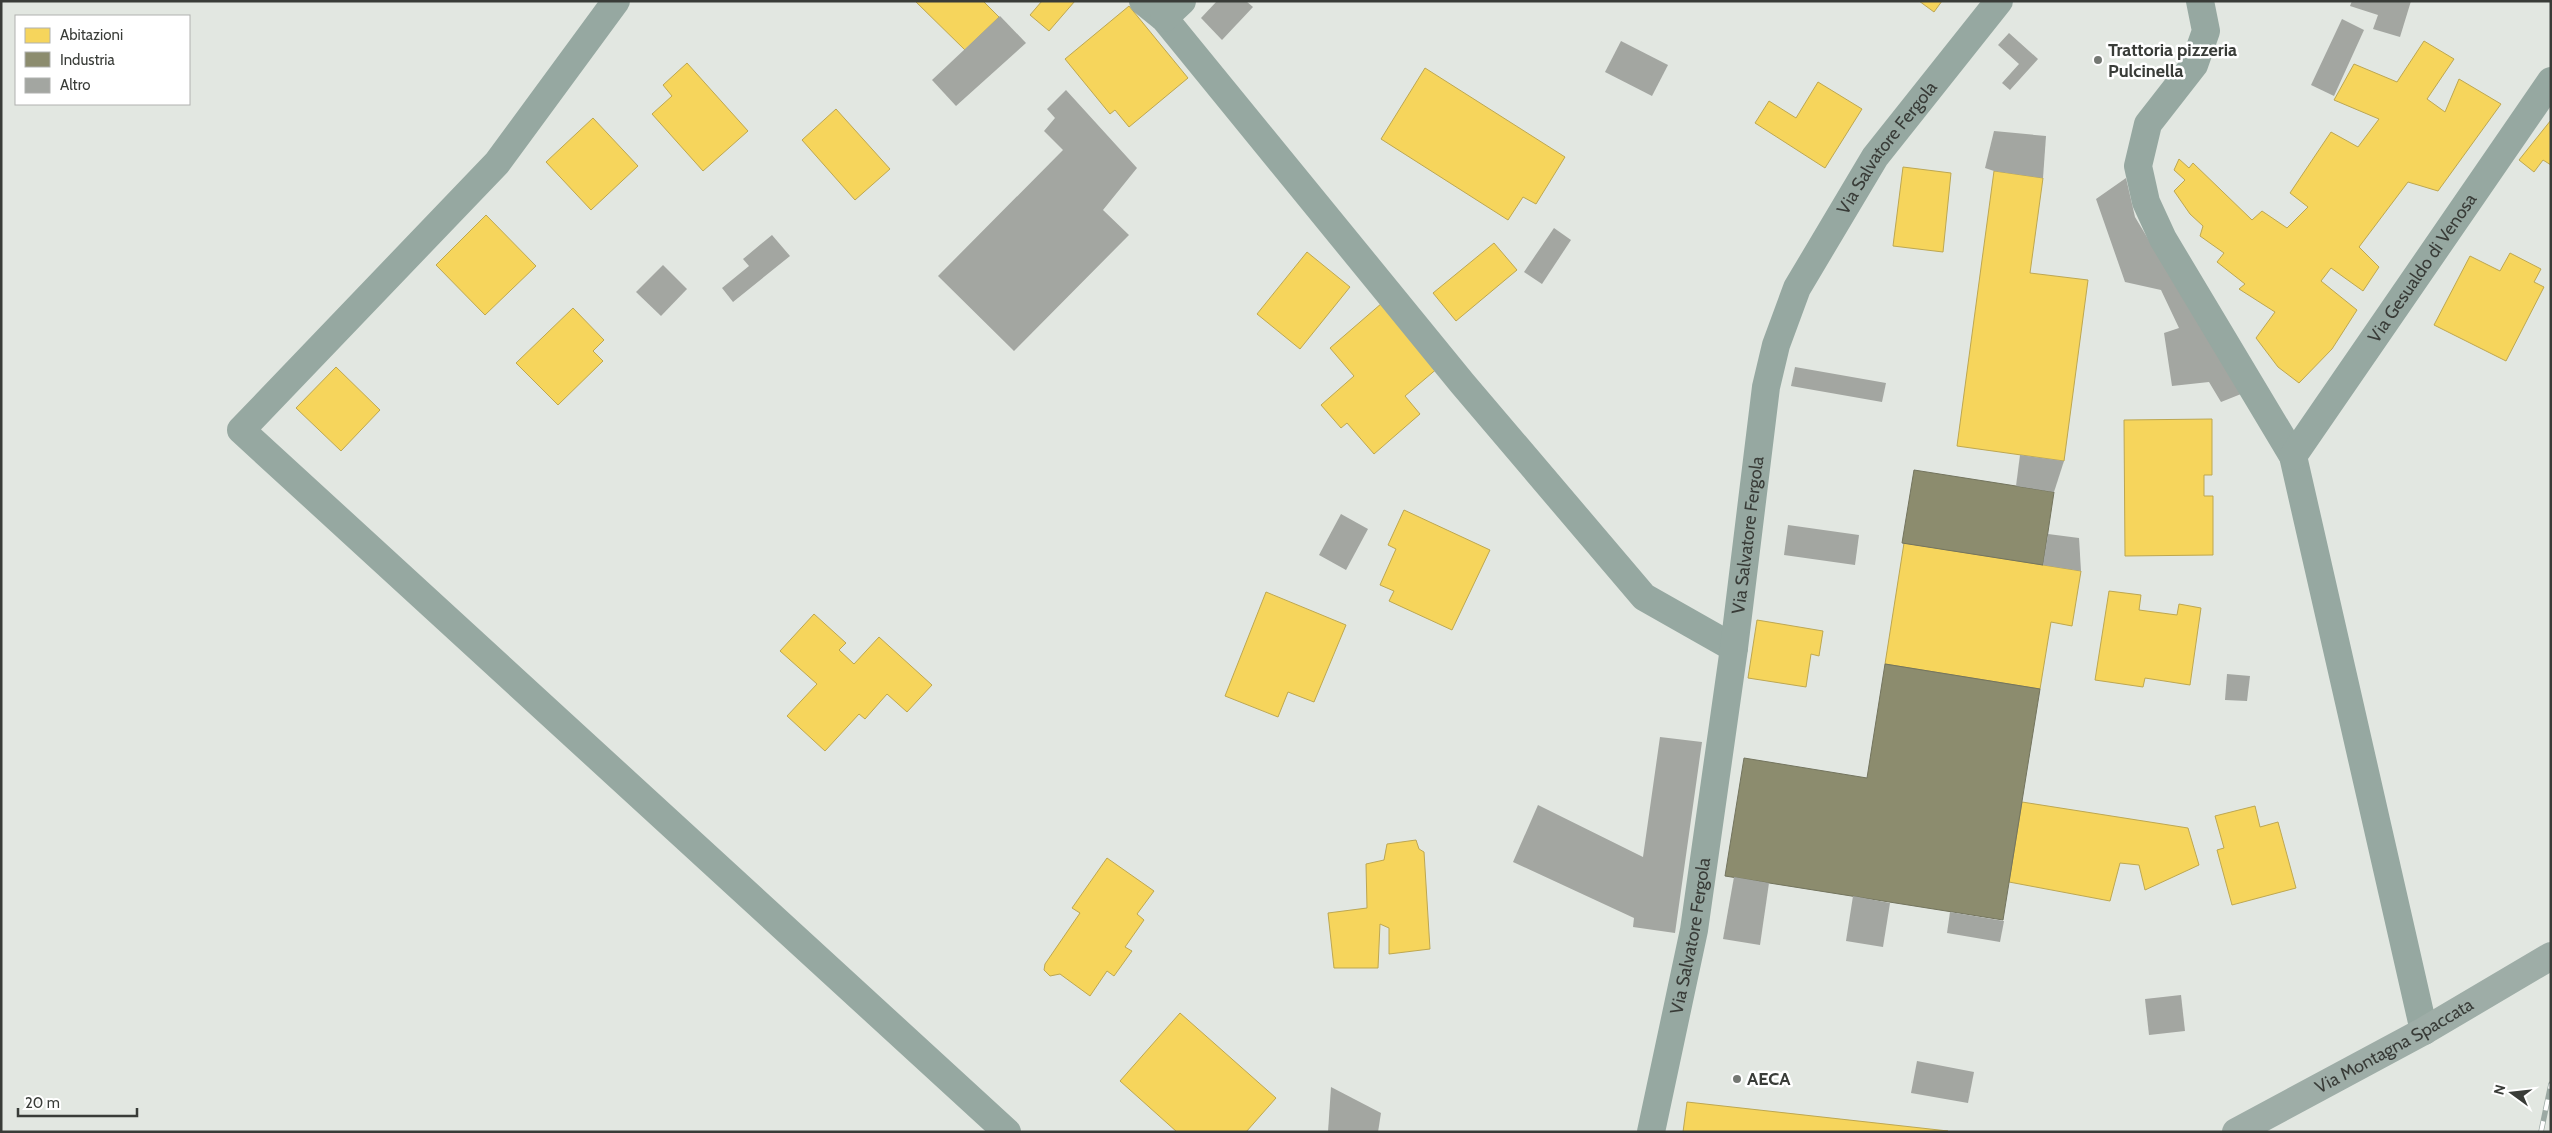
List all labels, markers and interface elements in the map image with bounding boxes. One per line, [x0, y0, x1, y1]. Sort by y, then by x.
legend [15, 15, 190, 105]
text: Abitazioni [60, 26, 123, 44]
place label: Trattoria pizzeria Pulcinella [2108, 39, 2237, 82]
text: Industria [60, 51, 115, 69]
marker: Trattoria pizzeria Pulcinella [2092, 54, 2104, 66]
text: Altro [60, 76, 90, 94]
street label: Via Salvatore Fergola [1832, 77, 1942, 218]
street label: Via Gesualdo di Venosa [2363, 189, 2481, 347]
street label: Via Salvatore Fergola [1727, 455, 1768, 615]
street label: Via Salvatore Fergola [1665, 856, 1715, 1016]
street label: Via Montagna Spaccata [2311, 993, 2478, 1099]
place label: AECA [1747, 1068, 1791, 1090]
north arrow [2487, 1068, 2537, 1118]
marker: AECA [1731, 1073, 1743, 1085]
text: N [2489, 1083, 2509, 1097]
scale bar [18, 1086, 136, 1118]
text: 20 m [25, 1094, 60, 1112]

